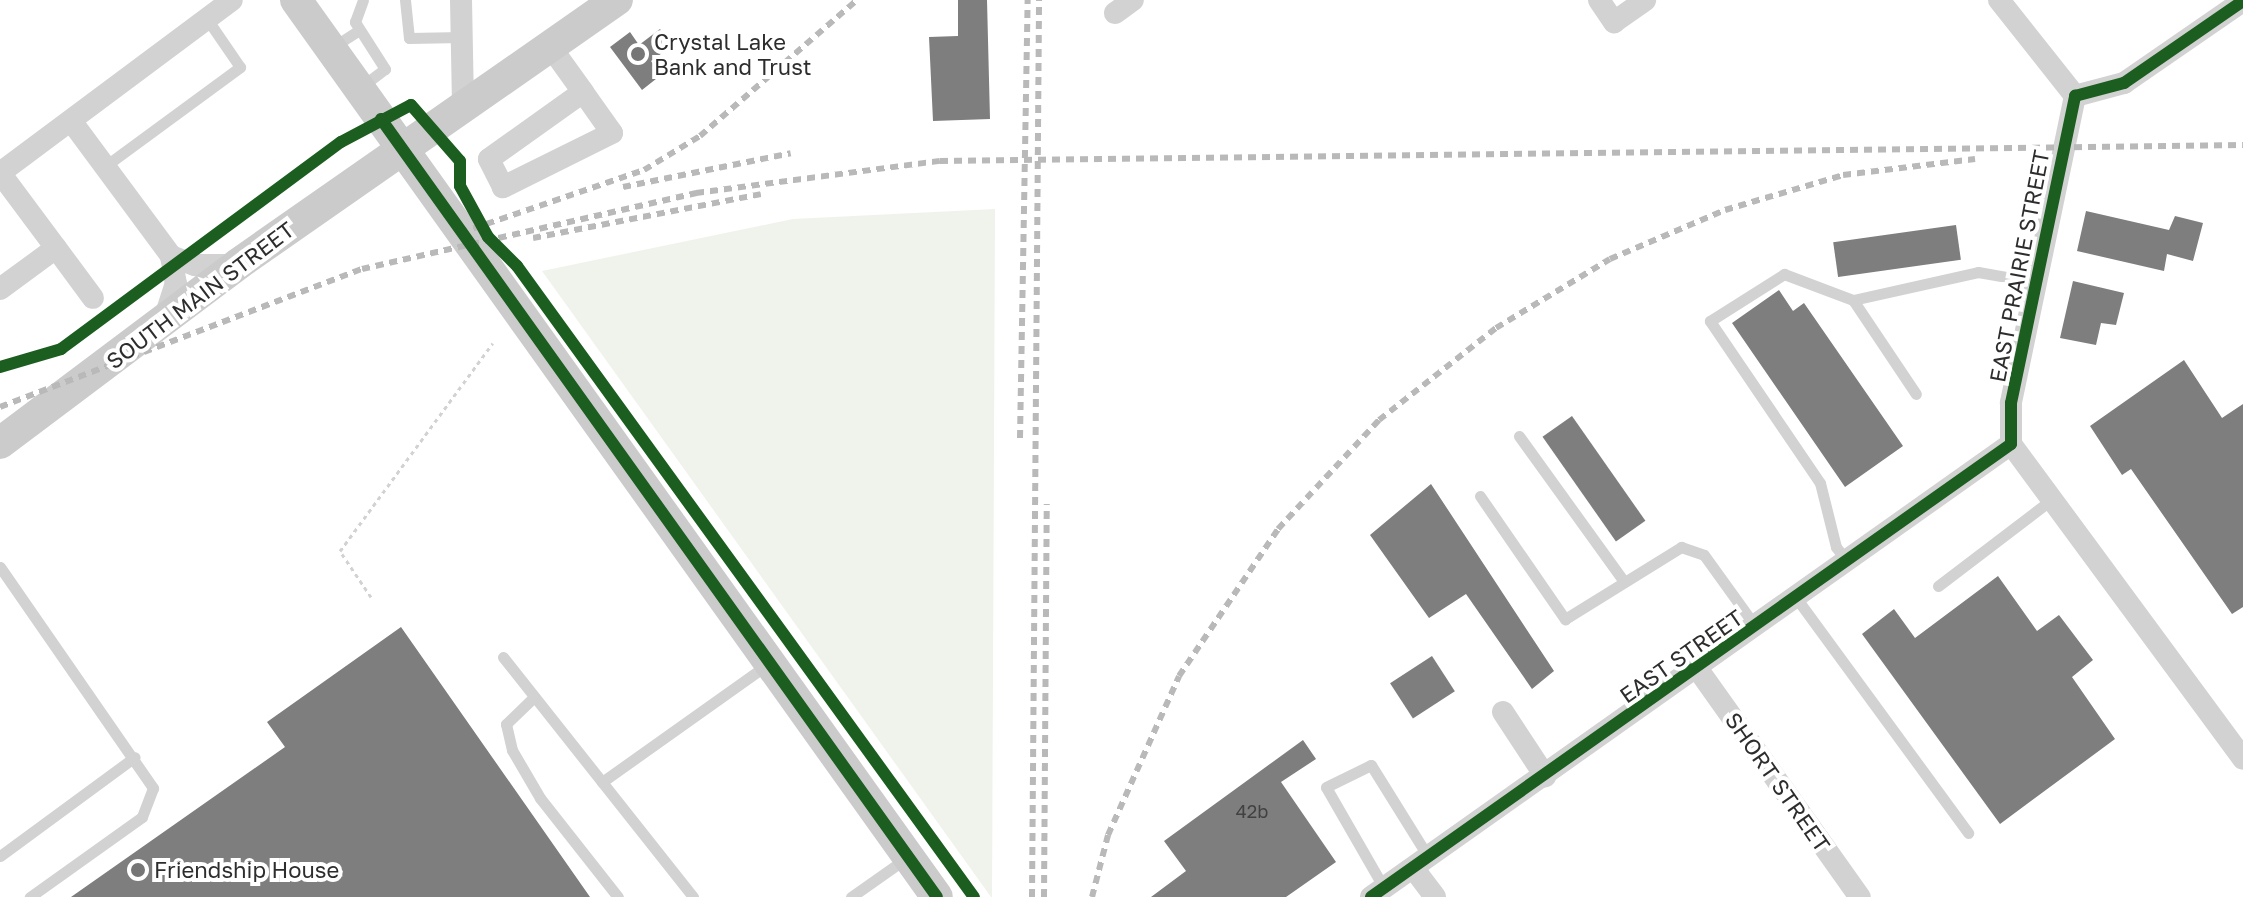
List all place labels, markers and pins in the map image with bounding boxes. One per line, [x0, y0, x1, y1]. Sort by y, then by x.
place label: Crystal Lake Bank and Trust [654, 28, 812, 80]
marker: Crystal Lake Bank and Trust [629, 45, 647, 63]
place label: Friendship House [154, 857, 339, 883]
marker: Friendship House [129, 861, 147, 879]

